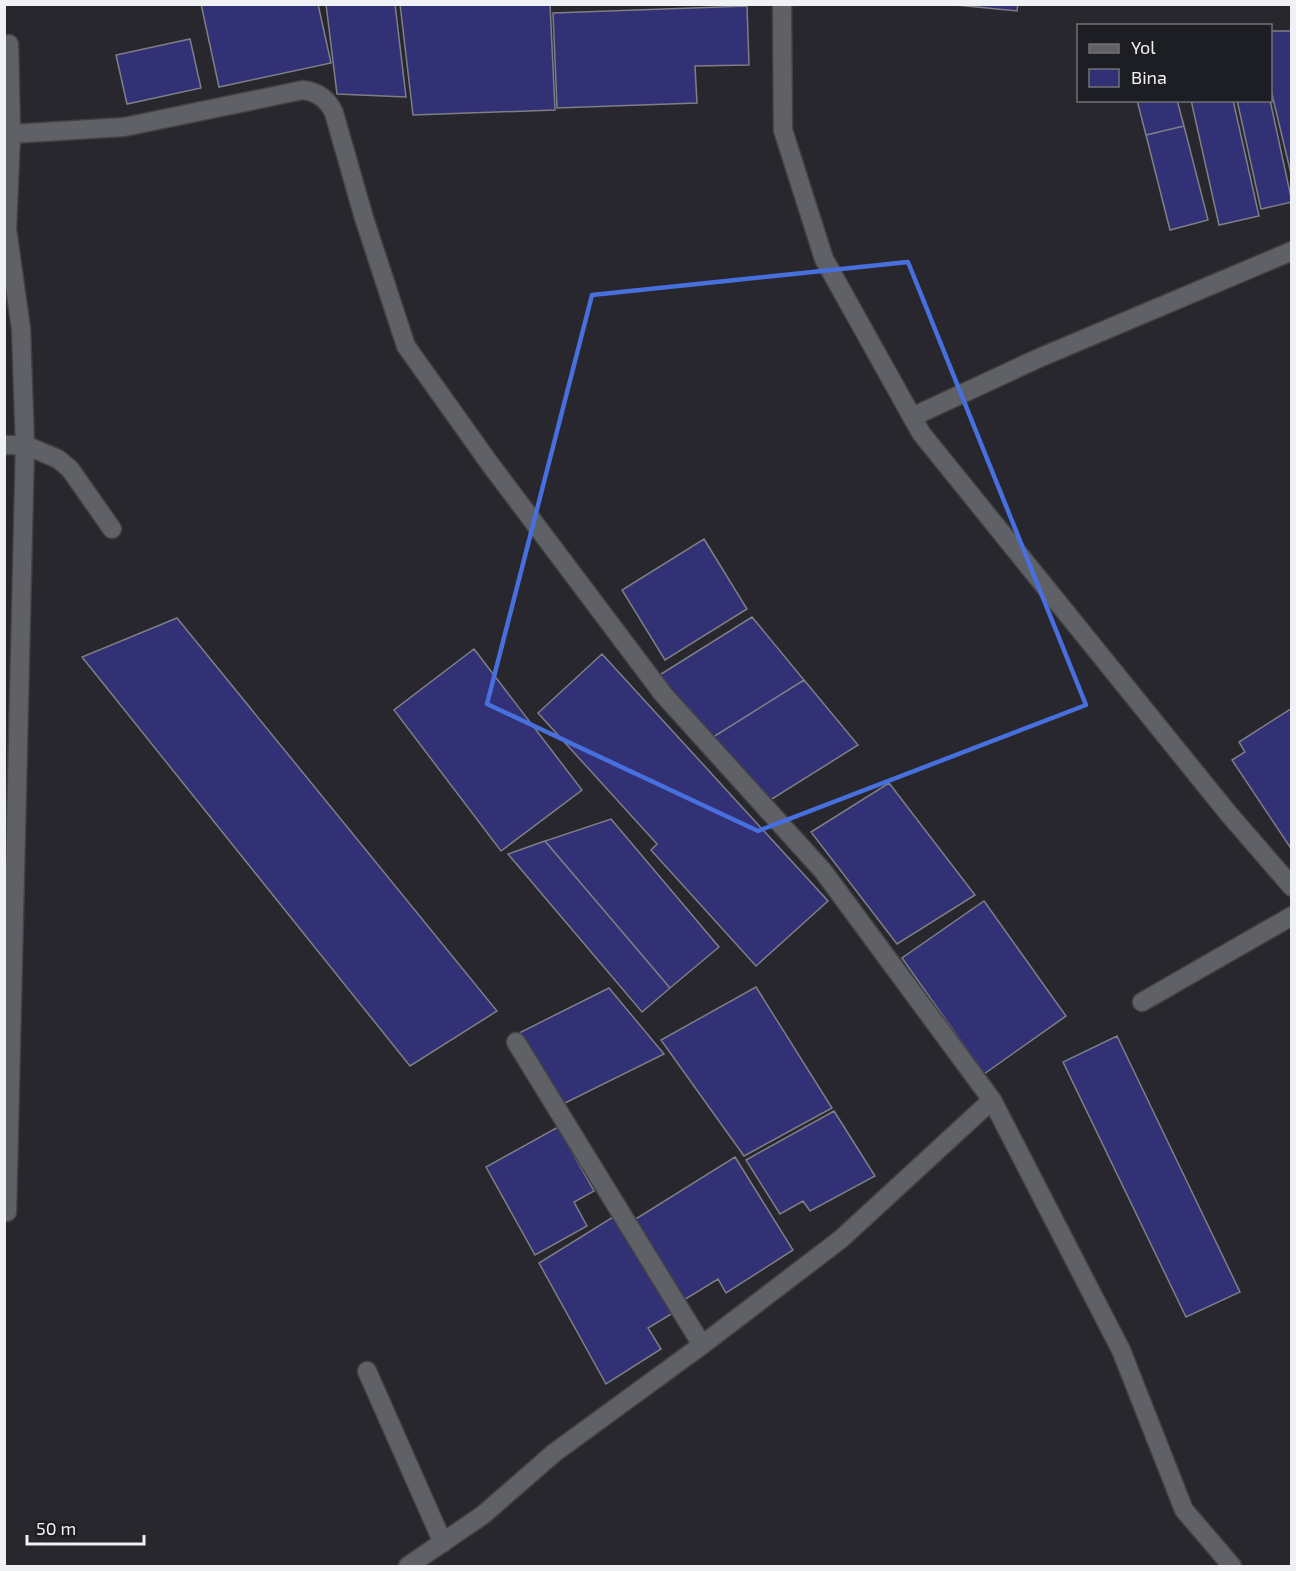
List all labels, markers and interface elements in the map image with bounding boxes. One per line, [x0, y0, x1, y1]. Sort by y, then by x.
legend [1077, 24, 1272, 102]
text: Yol [1131, 36, 1156, 58]
text: Bina [1131, 66, 1167, 88]
scale bar [27, 1508, 144, 1546]
text: 50 m [36, 1517, 76, 1539]

